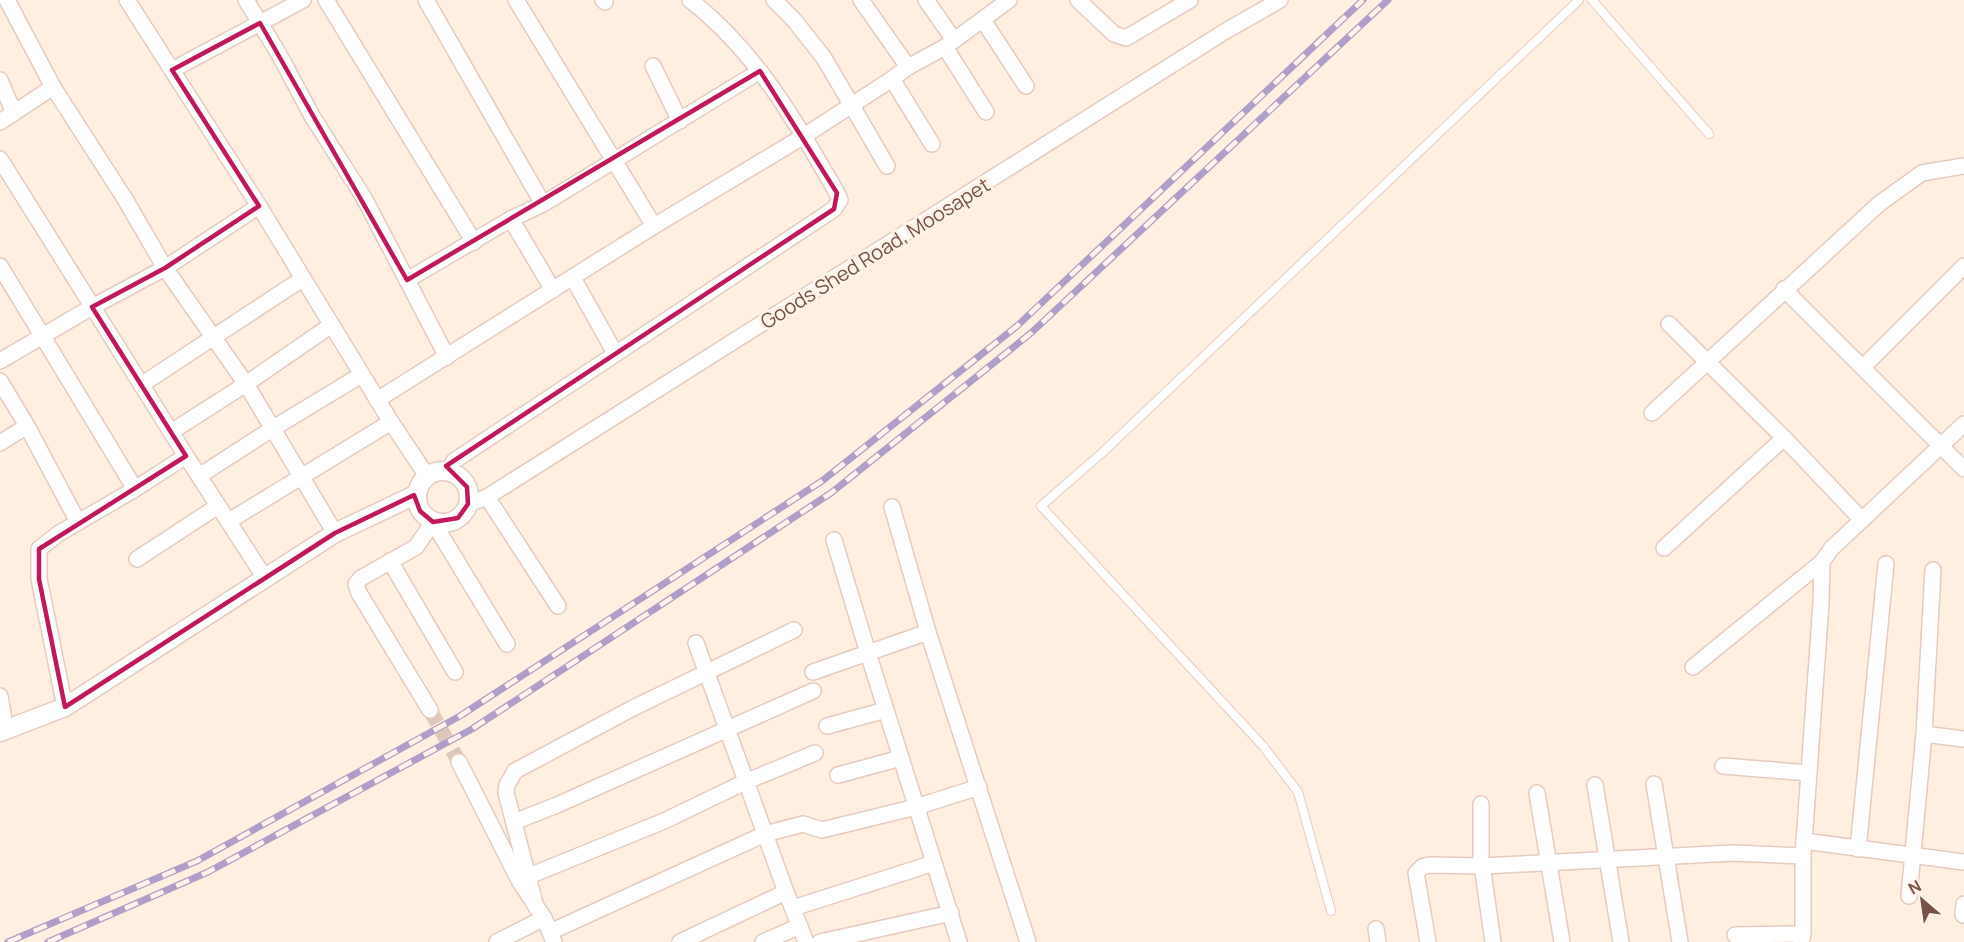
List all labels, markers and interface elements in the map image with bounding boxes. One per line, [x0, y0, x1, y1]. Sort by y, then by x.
street label: Goods Shed Road, Moosapet [755, 171, 995, 335]
north arrow [1892, 870, 1952, 930]
text: N [1904, 874, 1925, 899]

